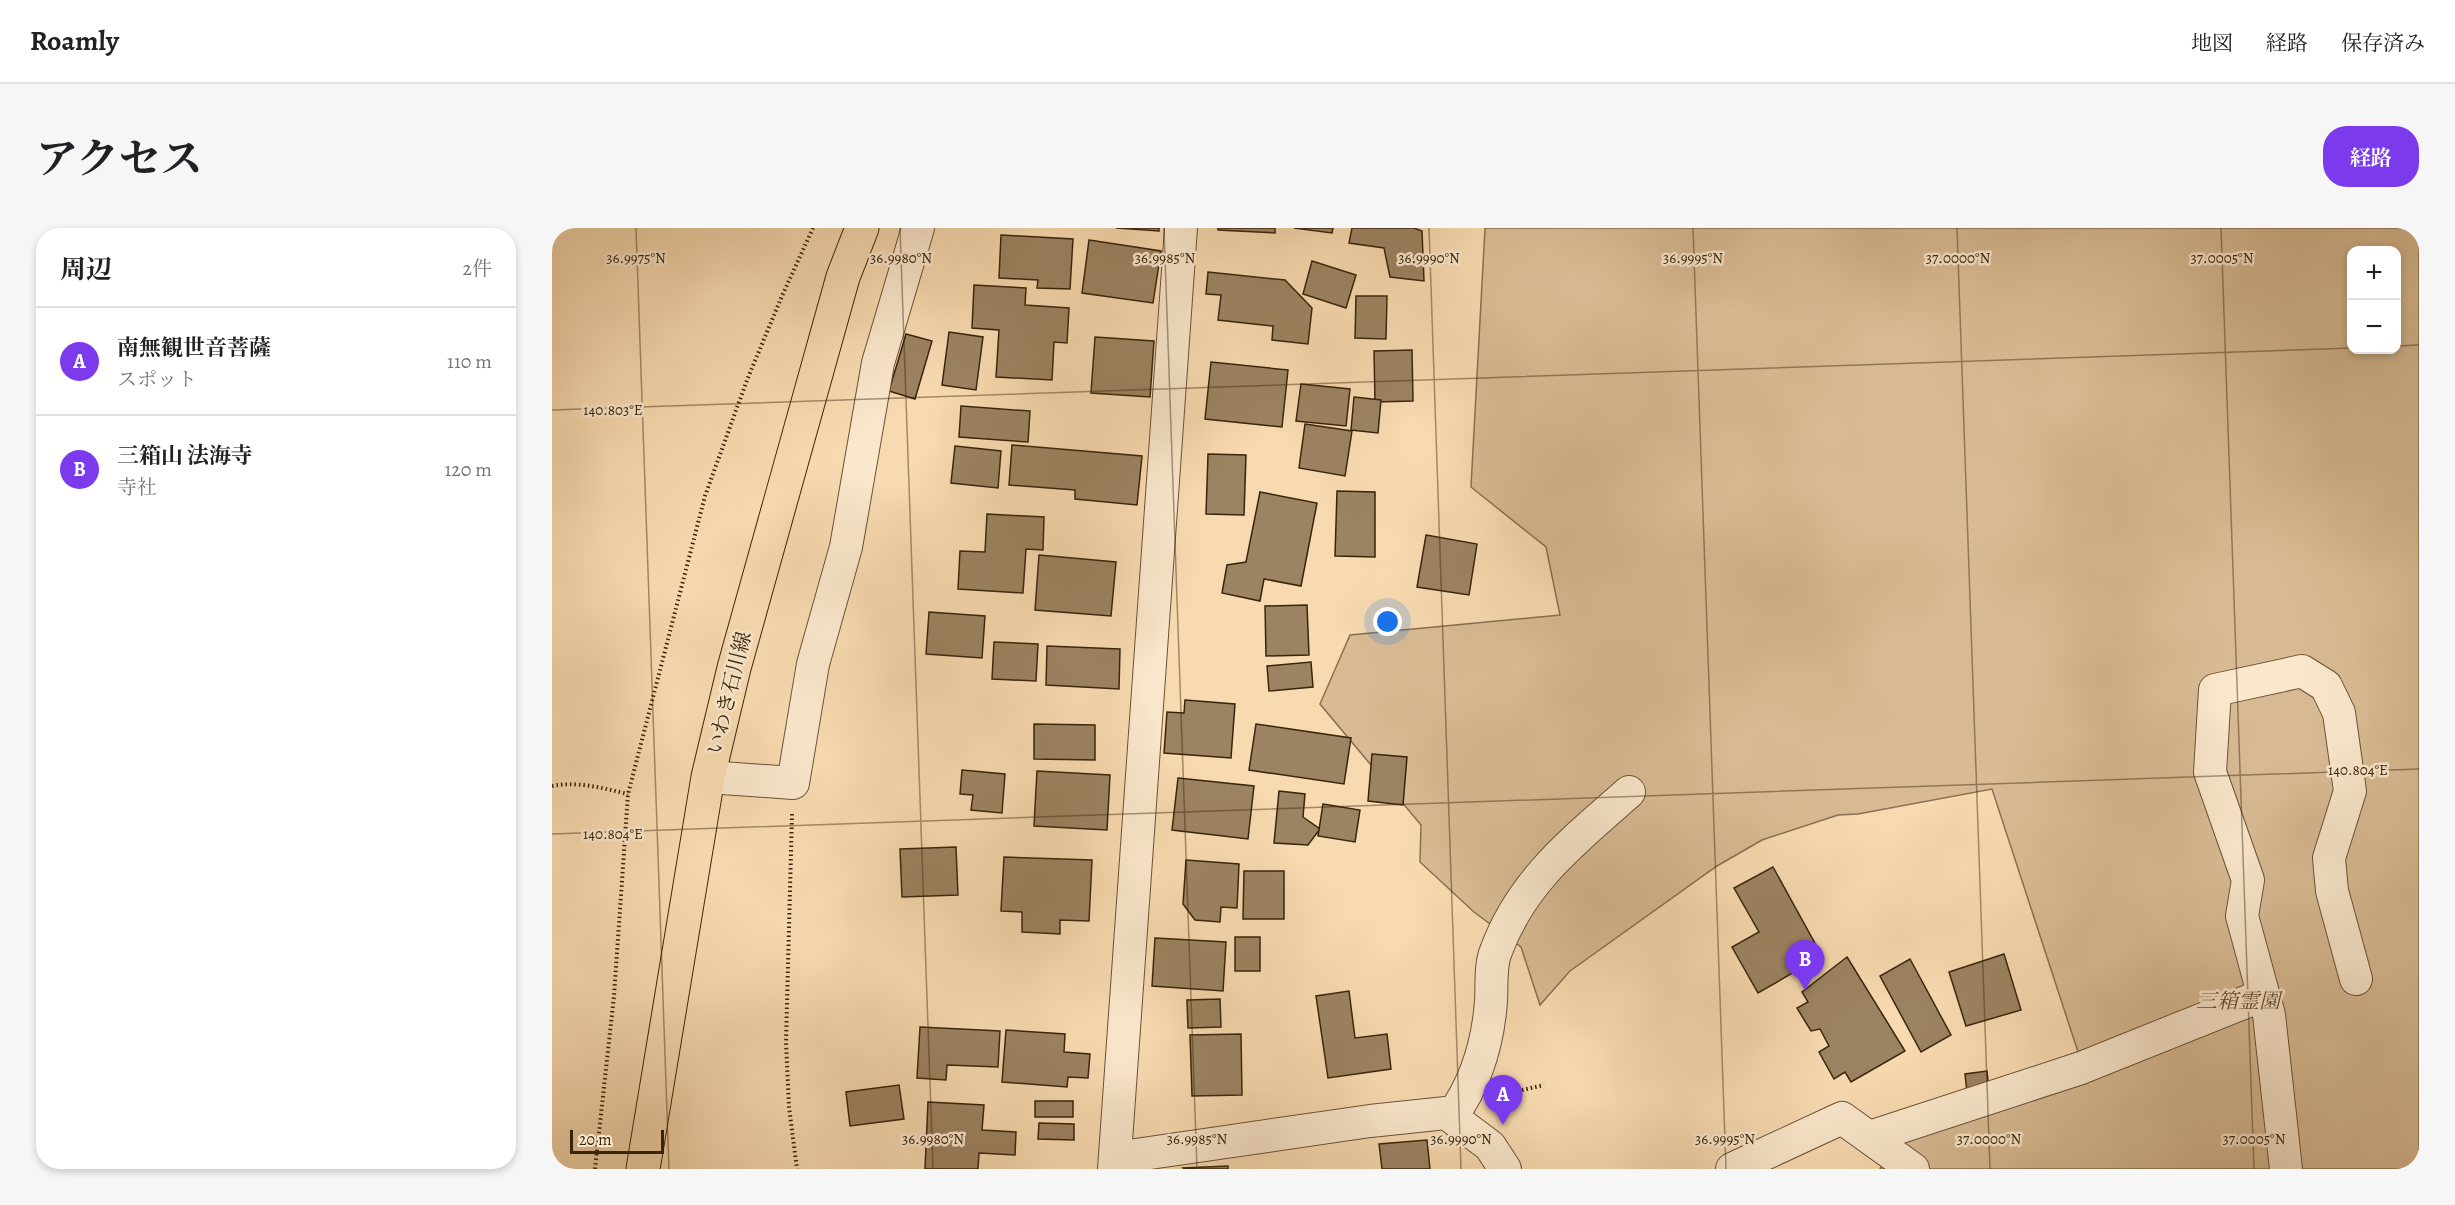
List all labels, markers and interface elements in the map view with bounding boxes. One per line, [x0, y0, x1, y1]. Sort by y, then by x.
text: Roamly [30, 22, 119, 60]
text: 地図 [2191, 29, 2233, 57]
text: 経路 [2266, 29, 2308, 57]
text: 保存済み [2341, 29, 2425, 57]
button: 経路 [2323, 126, 2419, 187]
text: アクセス [36, 130, 203, 187]
map controls [2347, 246, 2401, 354]
button: + [2347, 246, 2401, 300]
text: 36.9975°N [606, 248, 666, 268]
text: 36.9980°N [870, 248, 932, 268]
text: 36.9985°N [1135, 248, 1195, 268]
text: 36.9990°N [1398, 248, 1460, 268]
text: 36.9995°N [1663, 248, 1723, 268]
text: 37.0000°N [1926, 248, 1990, 268]
text: 37.0005°N [2191, 248, 2254, 268]
text: 周辺 [60, 252, 112, 287]
text: 2件 [463, 255, 492, 282]
button: − [2347, 300, 2401, 354]
text: 南無観世音菩薩 [117, 333, 271, 363]
text: A [73, 348, 86, 375]
text: 110 m [447, 348, 492, 375]
text: スポット [117, 366, 197, 393]
text: 140.803°E [583, 400, 643, 420]
text: 三箱山 法海寺 [117, 441, 253, 471]
text: B [73, 456, 86, 483]
text: 120 m [444, 456, 492, 483]
text: 寺社 [117, 474, 157, 501]
your location [1373, 607, 1402, 636]
street label: いわき石川線 [700, 628, 758, 758]
text: 140.804°E [2328, 760, 2388, 780]
text: 140.804°E [583, 824, 643, 844]
pin: B [1786, 940, 1824, 990]
park label: 三箱霊園 [2196, 987, 2283, 1015]
pin: A [1484, 1076, 1522, 1125]
scale bar [570, 1127, 664, 1154]
text: 20 m [579, 1129, 612, 1151]
text: 36.9980°N [902, 1129, 964, 1149]
text: 36.9985°N [1167, 1129, 1227, 1149]
text: 36.9990°N [1430, 1129, 1492, 1149]
text: 36.9995°N [1695, 1129, 1755, 1149]
text: 37.0000°N [1957, 1129, 2021, 1149]
text: 37.0005°N [2223, 1129, 2286, 1149]

